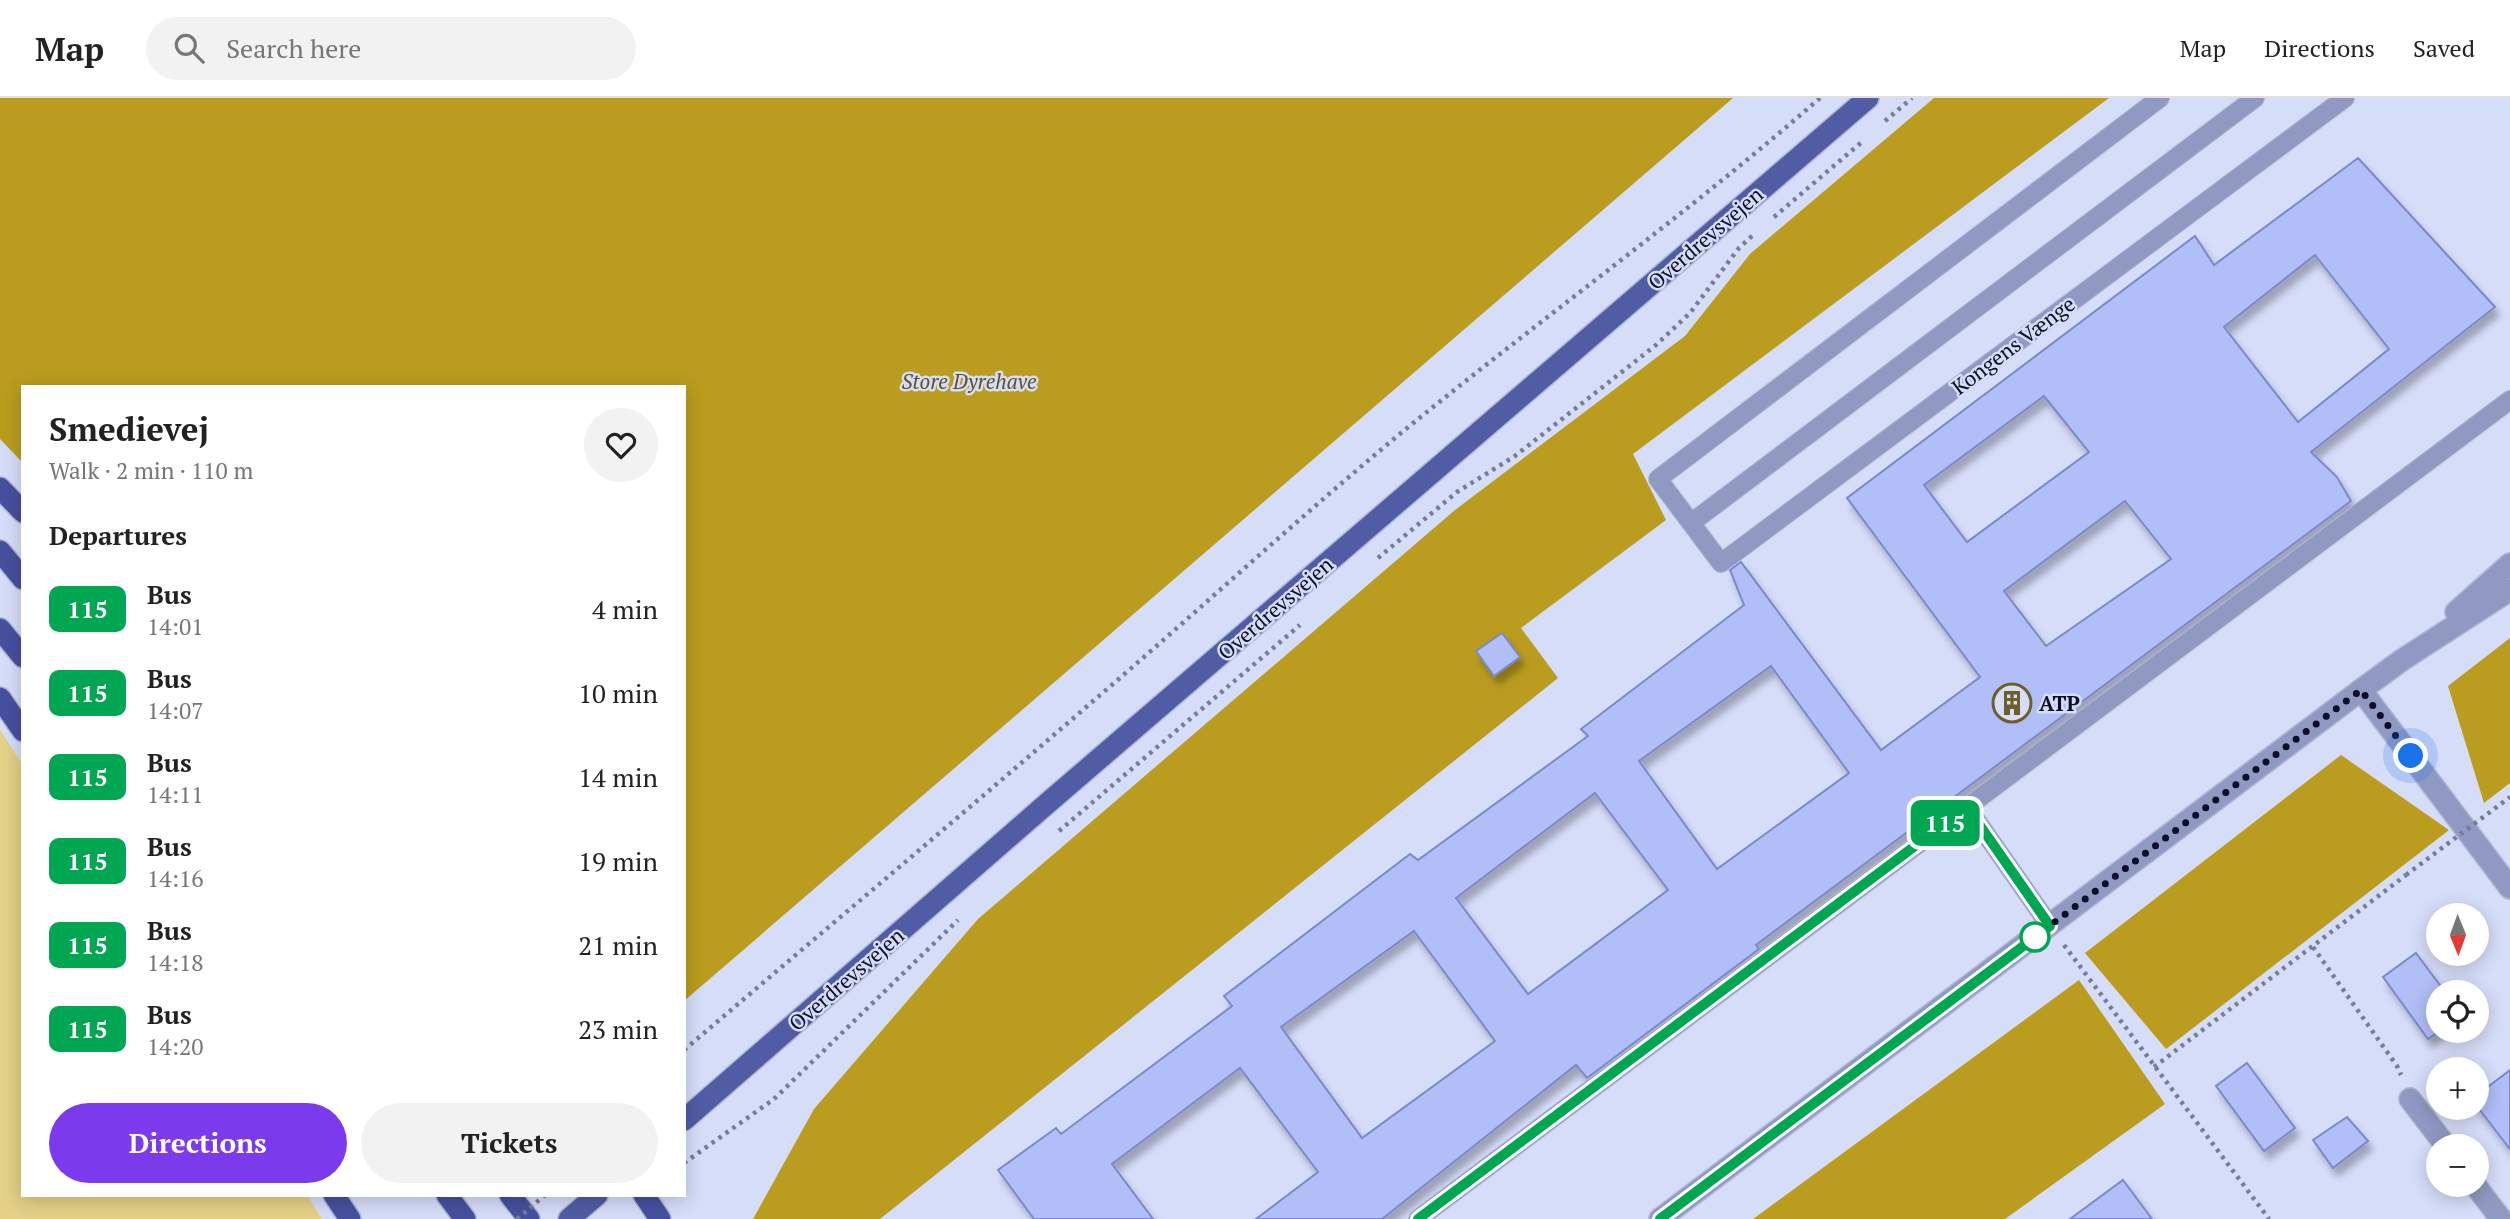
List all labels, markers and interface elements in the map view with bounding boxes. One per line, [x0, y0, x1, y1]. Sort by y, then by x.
search box [146, 17, 636, 80]
text: Map [35, 27, 104, 70]
icon: search [170, 29, 208, 67]
text: Search here [226, 31, 361, 65]
text: Map [2180, 32, 2226, 64]
text: Directions [2264, 32, 2375, 64]
text: Saved [2413, 32, 2475, 64]
street label: Overdrevsvejen [1641, 180, 1769, 296]
street label: Kongens Vænge [1946, 289, 2080, 401]
park label: Store Dyrehave [901, 367, 1037, 395]
text: Smedievej [49, 407, 209, 450]
button: heart [584, 408, 658, 482]
text: Walk · 2 min · 110 m [49, 455, 253, 486]
text: Departures [49, 518, 187, 552]
street label: Overdrevsvejen [1211, 550, 1339, 666]
text: Bus [147, 577, 192, 611]
text: 4 min [592, 592, 658, 626]
text: 115 [67, 593, 108, 625]
text: 14:01 [147, 611, 204, 642]
text: Bus [147, 661, 192, 695]
text: 10 min [578, 676, 658, 710]
text: 115 [67, 677, 108, 709]
building icon: ATP [1991, 682, 2033, 724]
place label: ATP [2039, 689, 2080, 717]
text: 14:07 [147, 695, 204, 726]
your location [2393, 738, 2428, 773]
text: Bus [147, 745, 192, 779]
text: 14 min [578, 760, 658, 794]
text: 115 [67, 761, 108, 793]
text: 14:11 [147, 779, 204, 810]
line badge: 115 [1905, 800, 1985, 846]
text: 115 [1925, 807, 1965, 839]
text: Bus [147, 829, 192, 863]
text: 19 min [578, 844, 658, 878]
text: 115 [67, 845, 108, 877]
text: 14:16 [147, 863, 204, 894]
north arrow [2426, 903, 2488, 966]
map controls [2426, 903, 2489, 1197]
text: Bus [147, 913, 192, 947]
street label: Overdrevsvejen [782, 921, 910, 1037]
unlabelled marker [2020, 922, 2050, 952]
text: 21 min [578, 928, 658, 962]
text: 115 [67, 929, 108, 961]
text: 14:18 [147, 947, 204, 978]
button: locate [2426, 980, 2489, 1043]
text: Bus [147, 997, 192, 1031]
text: 23 min [578, 1012, 658, 1046]
text: 115 [67, 1013, 108, 1045]
text: 14:20 [147, 1031, 204, 1062]
button: + [2426, 1057, 2489, 1120]
button: Directions [49, 1103, 347, 1183]
button: Tickets [361, 1103, 658, 1183]
button: − [2426, 1134, 2489, 1197]

